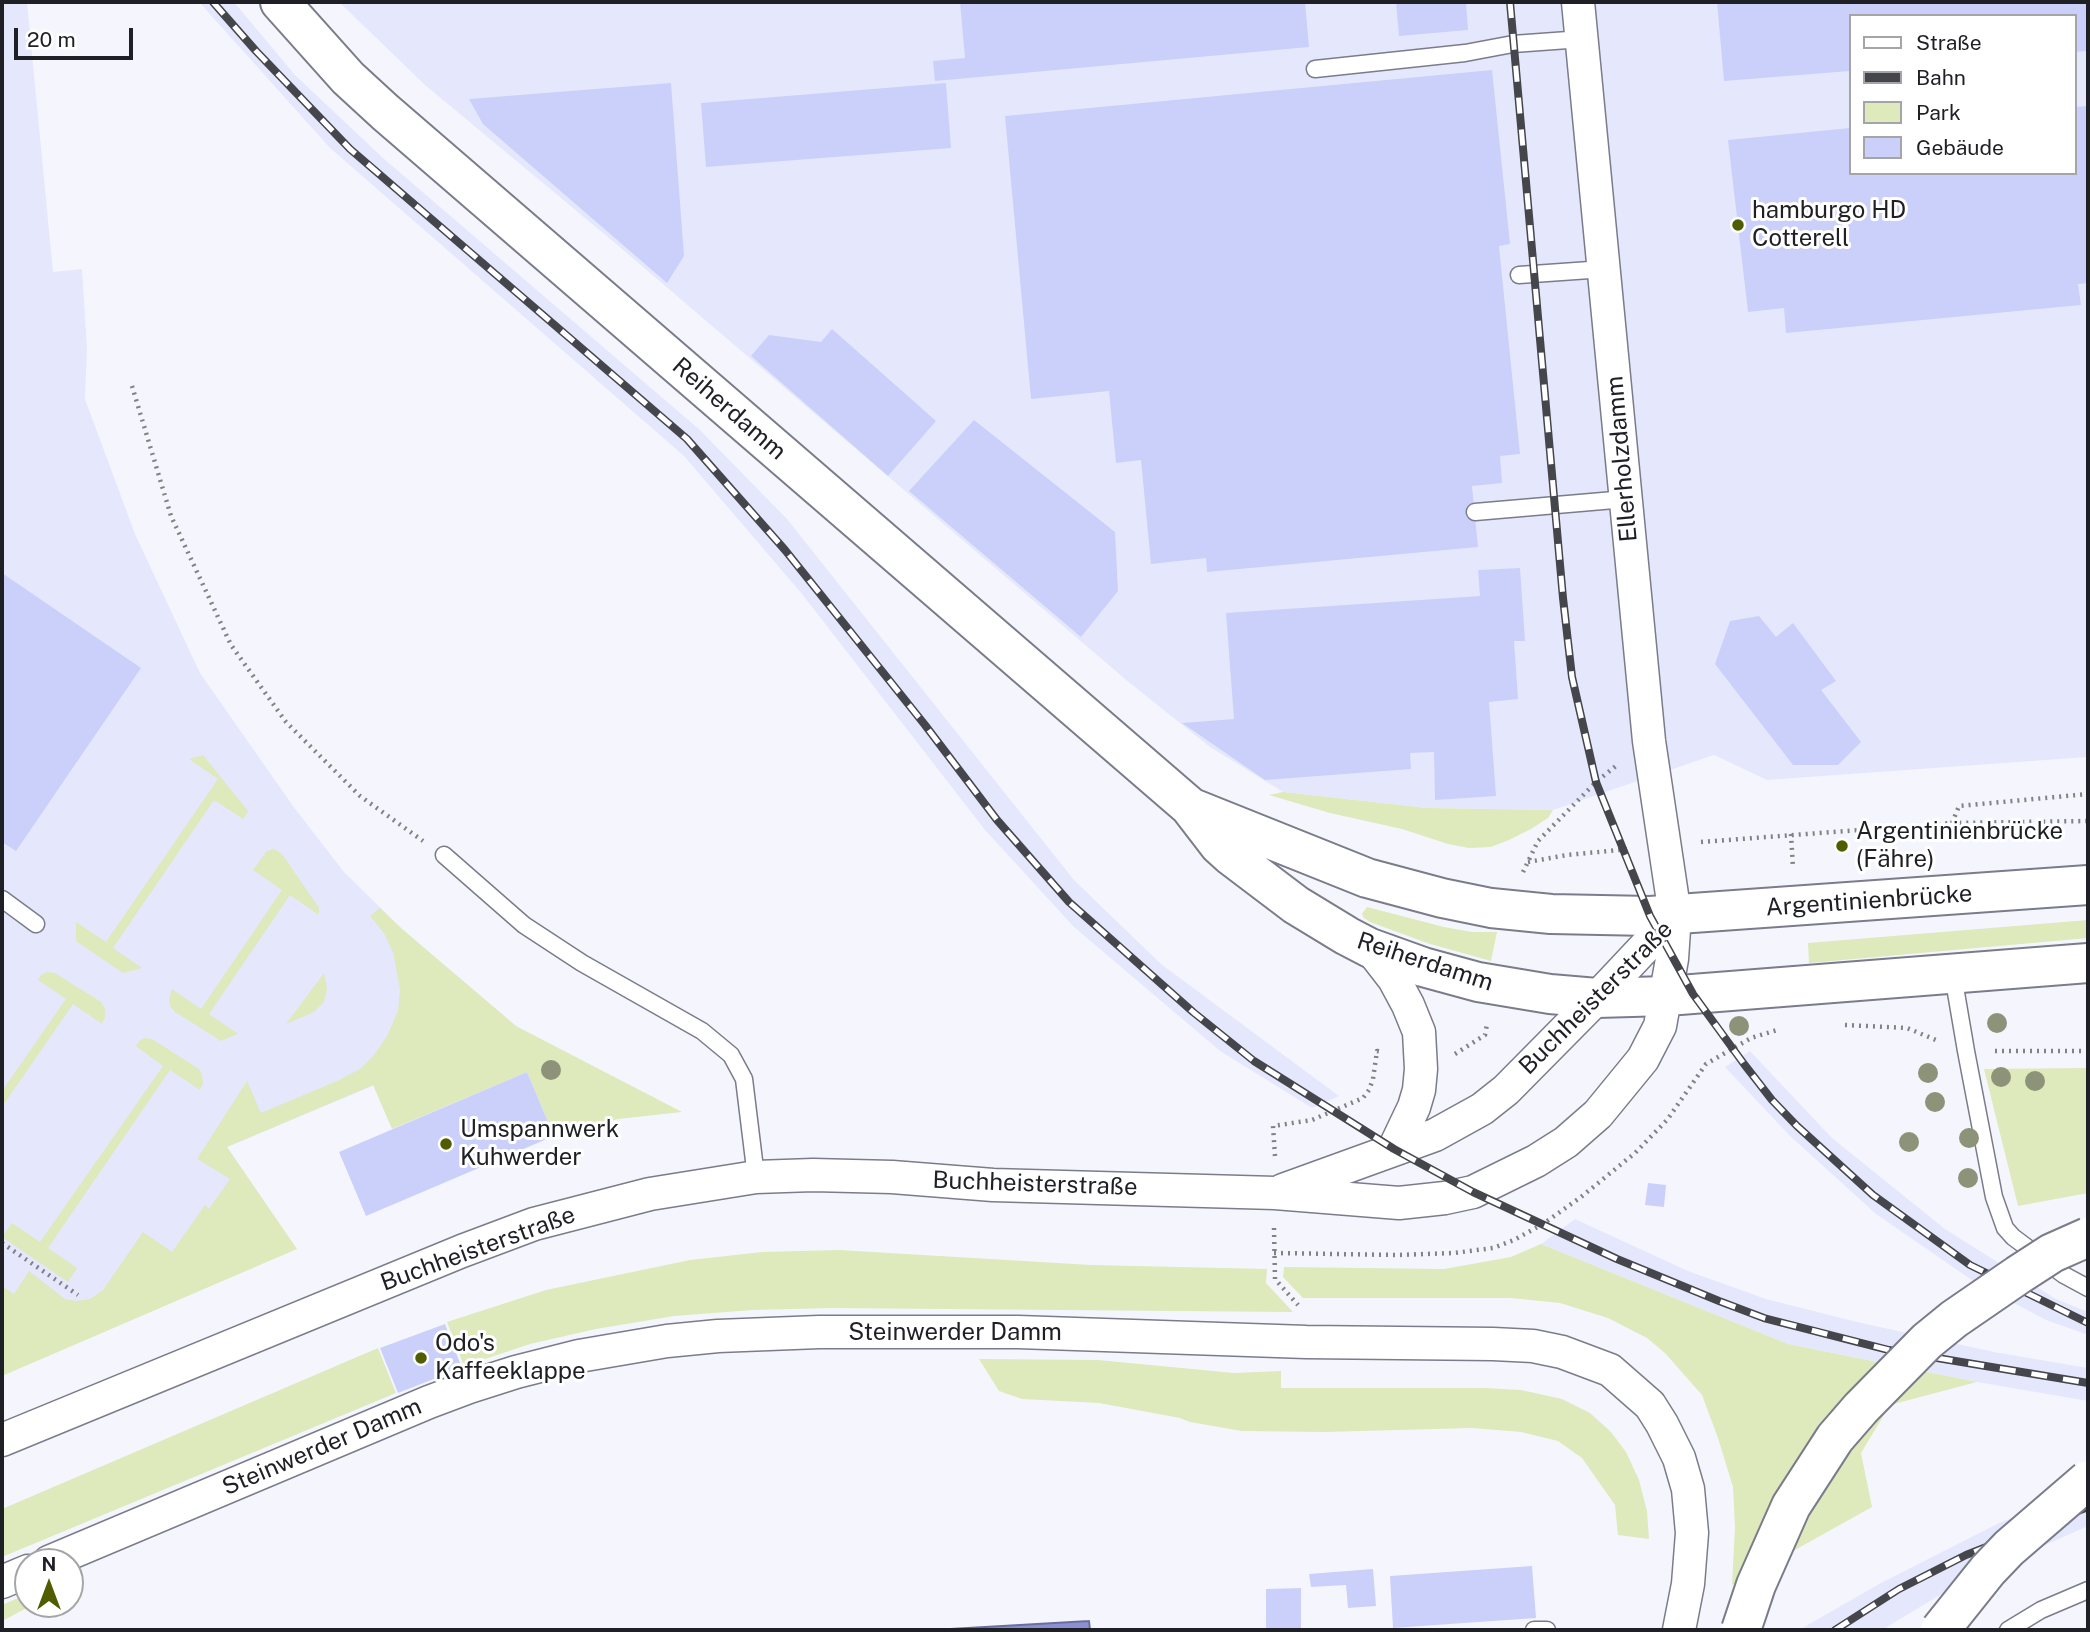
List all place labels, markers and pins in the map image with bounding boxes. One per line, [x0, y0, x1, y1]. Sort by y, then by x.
place label: hamburgo HD Cotterell [1752, 197, 1906, 253]
marker: hamburgo HD Cotterell [1730, 217, 1746, 233]
place label: Argentinienbrücke (Fähre) [1856, 818, 2063, 874]
marker: Argentinienbrücke (Fähre) [1834, 838, 1850, 854]
place label: Umspannwerk Kuhwerder [460, 1116, 619, 1172]
marker: Umspannwerk Kuhwerder [438, 1136, 454, 1152]
place label: Odo's Kaffeeklappe [435, 1330, 586, 1386]
marker: Odo's Kaffeeklappe [413, 1350, 429, 1366]

